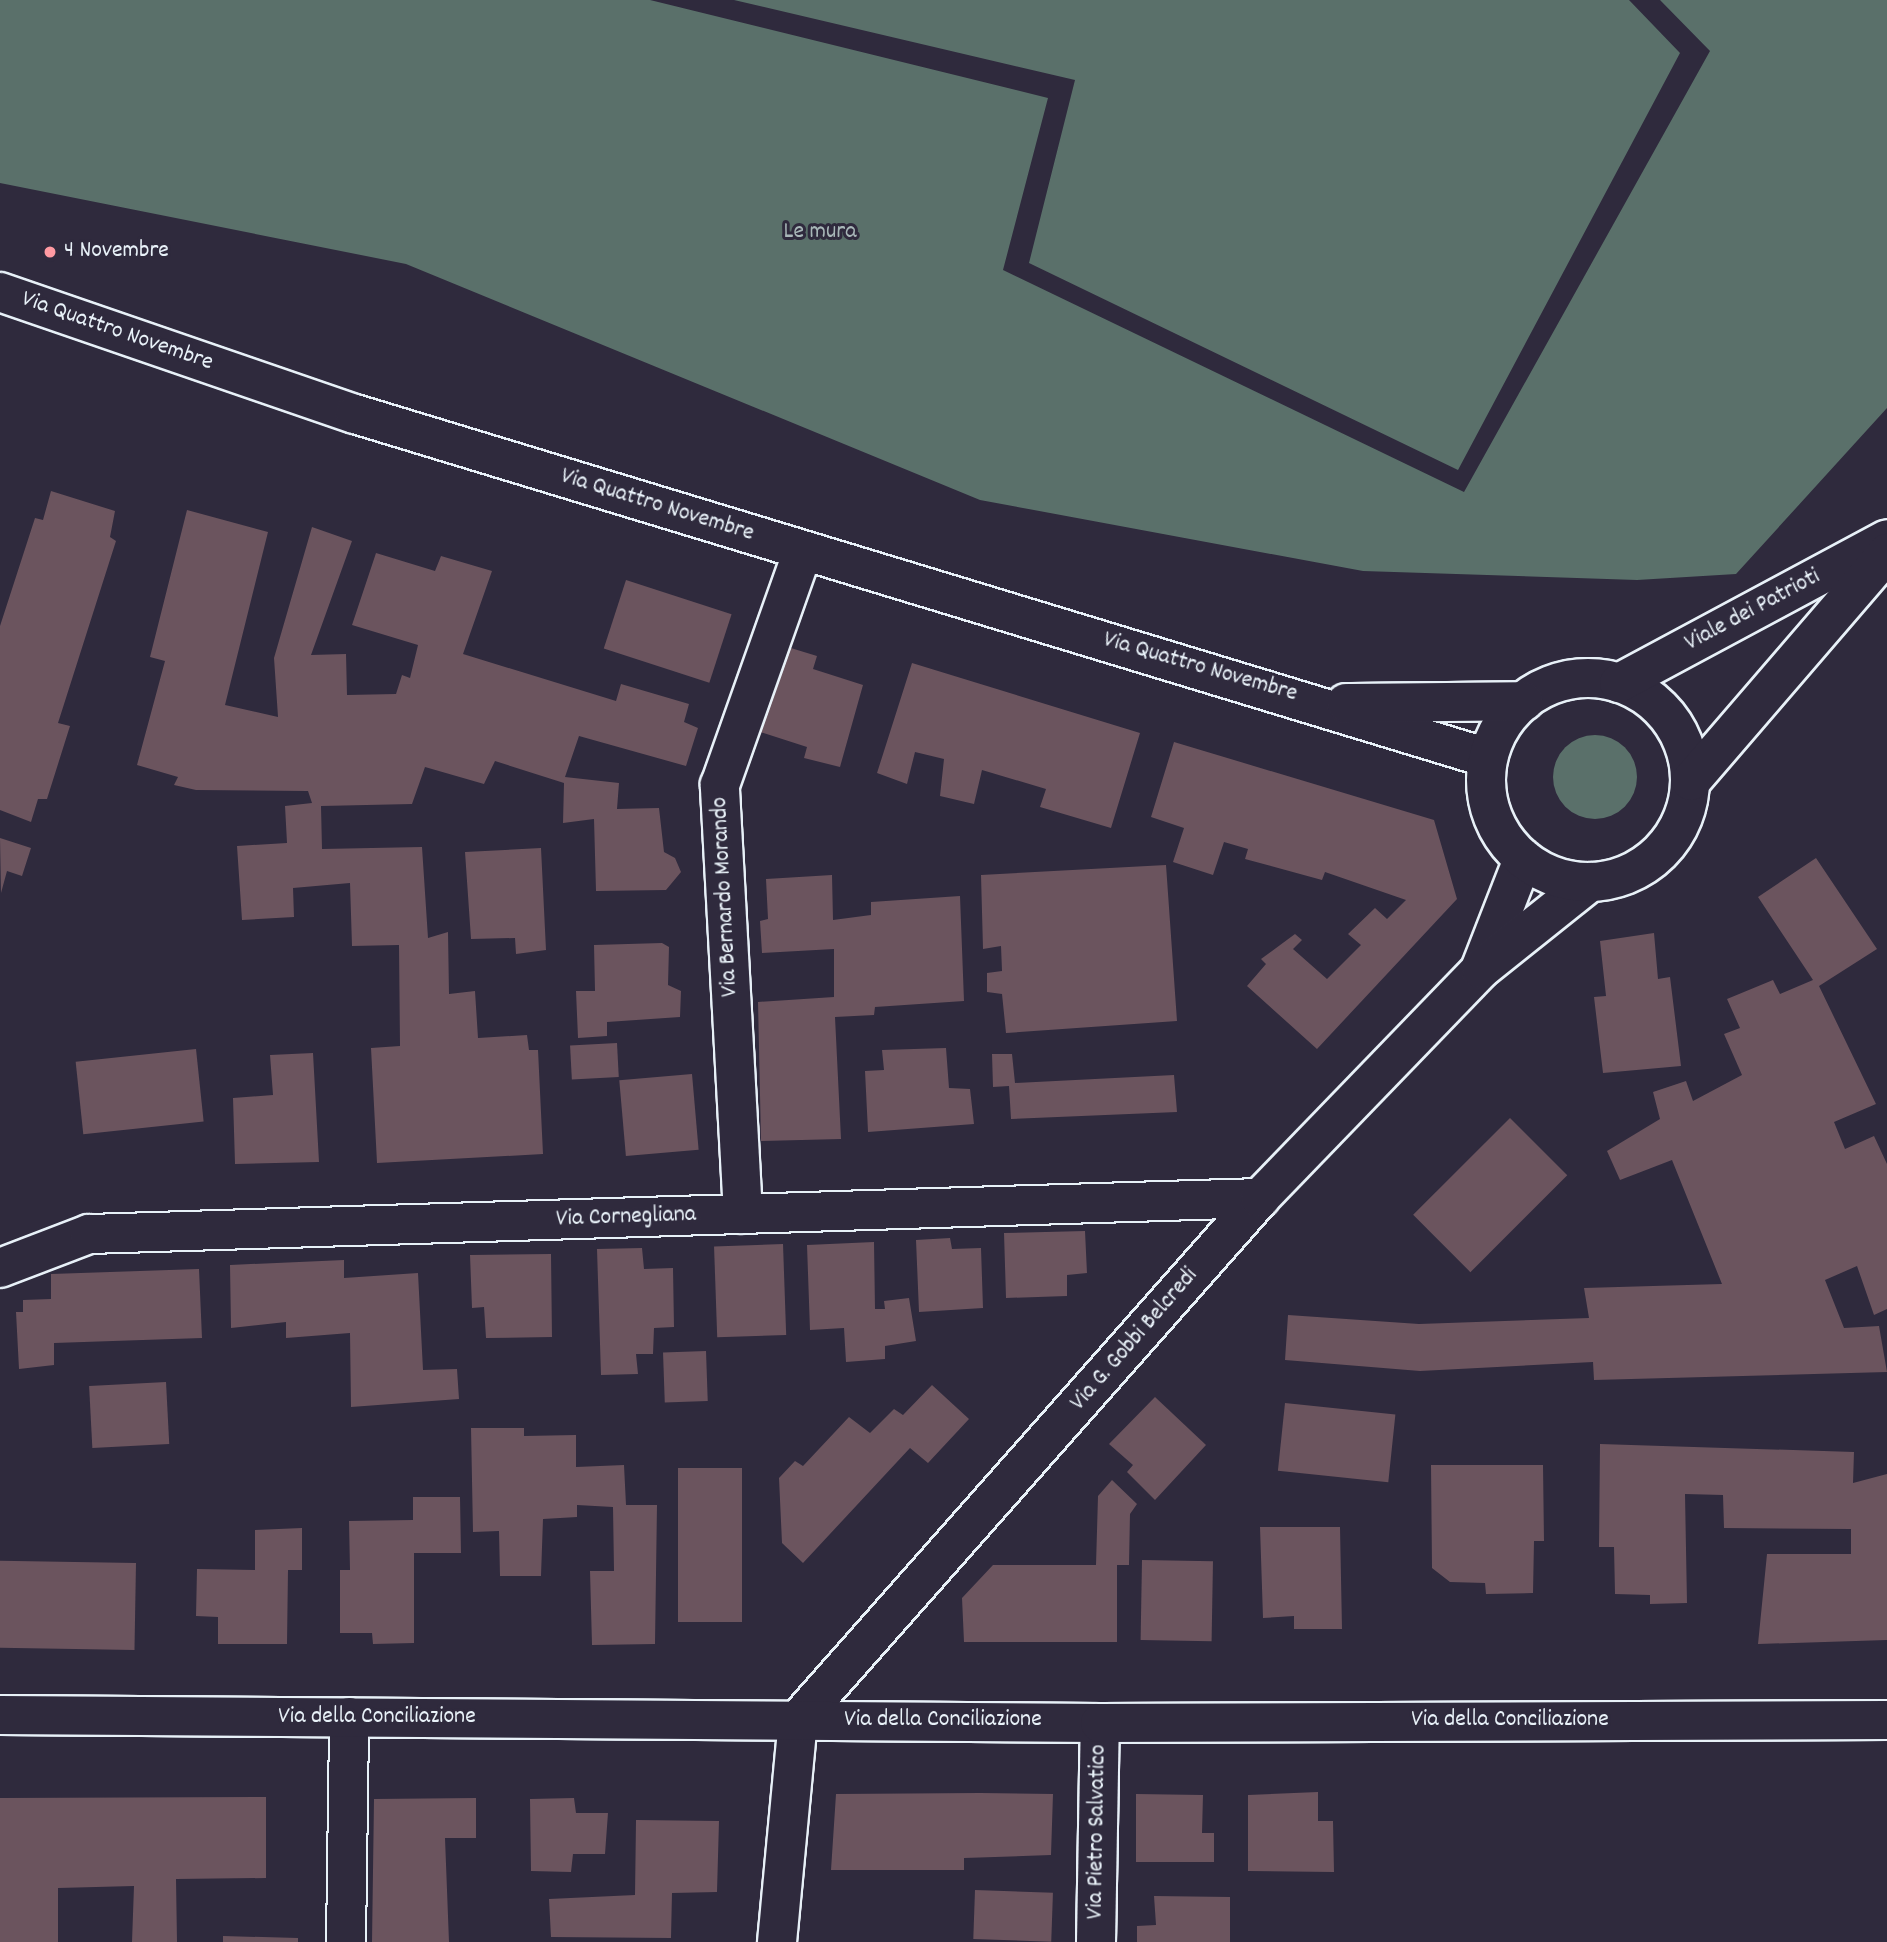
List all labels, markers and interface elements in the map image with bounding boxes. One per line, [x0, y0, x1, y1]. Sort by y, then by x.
park label: Le mura [784, 219, 856, 247]
place label: 4 Novembre [64, 238, 169, 266]
marker: 4 Novembre [42, 244, 58, 260]
street label: Via Quattro Novembre [18, 286, 216, 378]
street label: Via Quattro Novembre [557, 463, 757, 549]
street label: Viale dei Patrioti [1681, 563, 1825, 659]
street label: Via Quattro Novembre [1100, 627, 1300, 709]
street label: Via Bernardo Morando [706, 796, 746, 998]
street label: Via Cornegliana [556, 1201, 696, 1235]
street label: Via G. Gobbi Belcredi [1065, 1263, 1205, 1417]
street label: Via della Conciliazione [278, 1704, 476, 1732]
street label: Via della Conciliazione [844, 1707, 1042, 1735]
street label: Via della Conciliazione [1411, 1707, 1609, 1735]
street label: Via Pietro Salvatico [1082, 1744, 1114, 1920]

